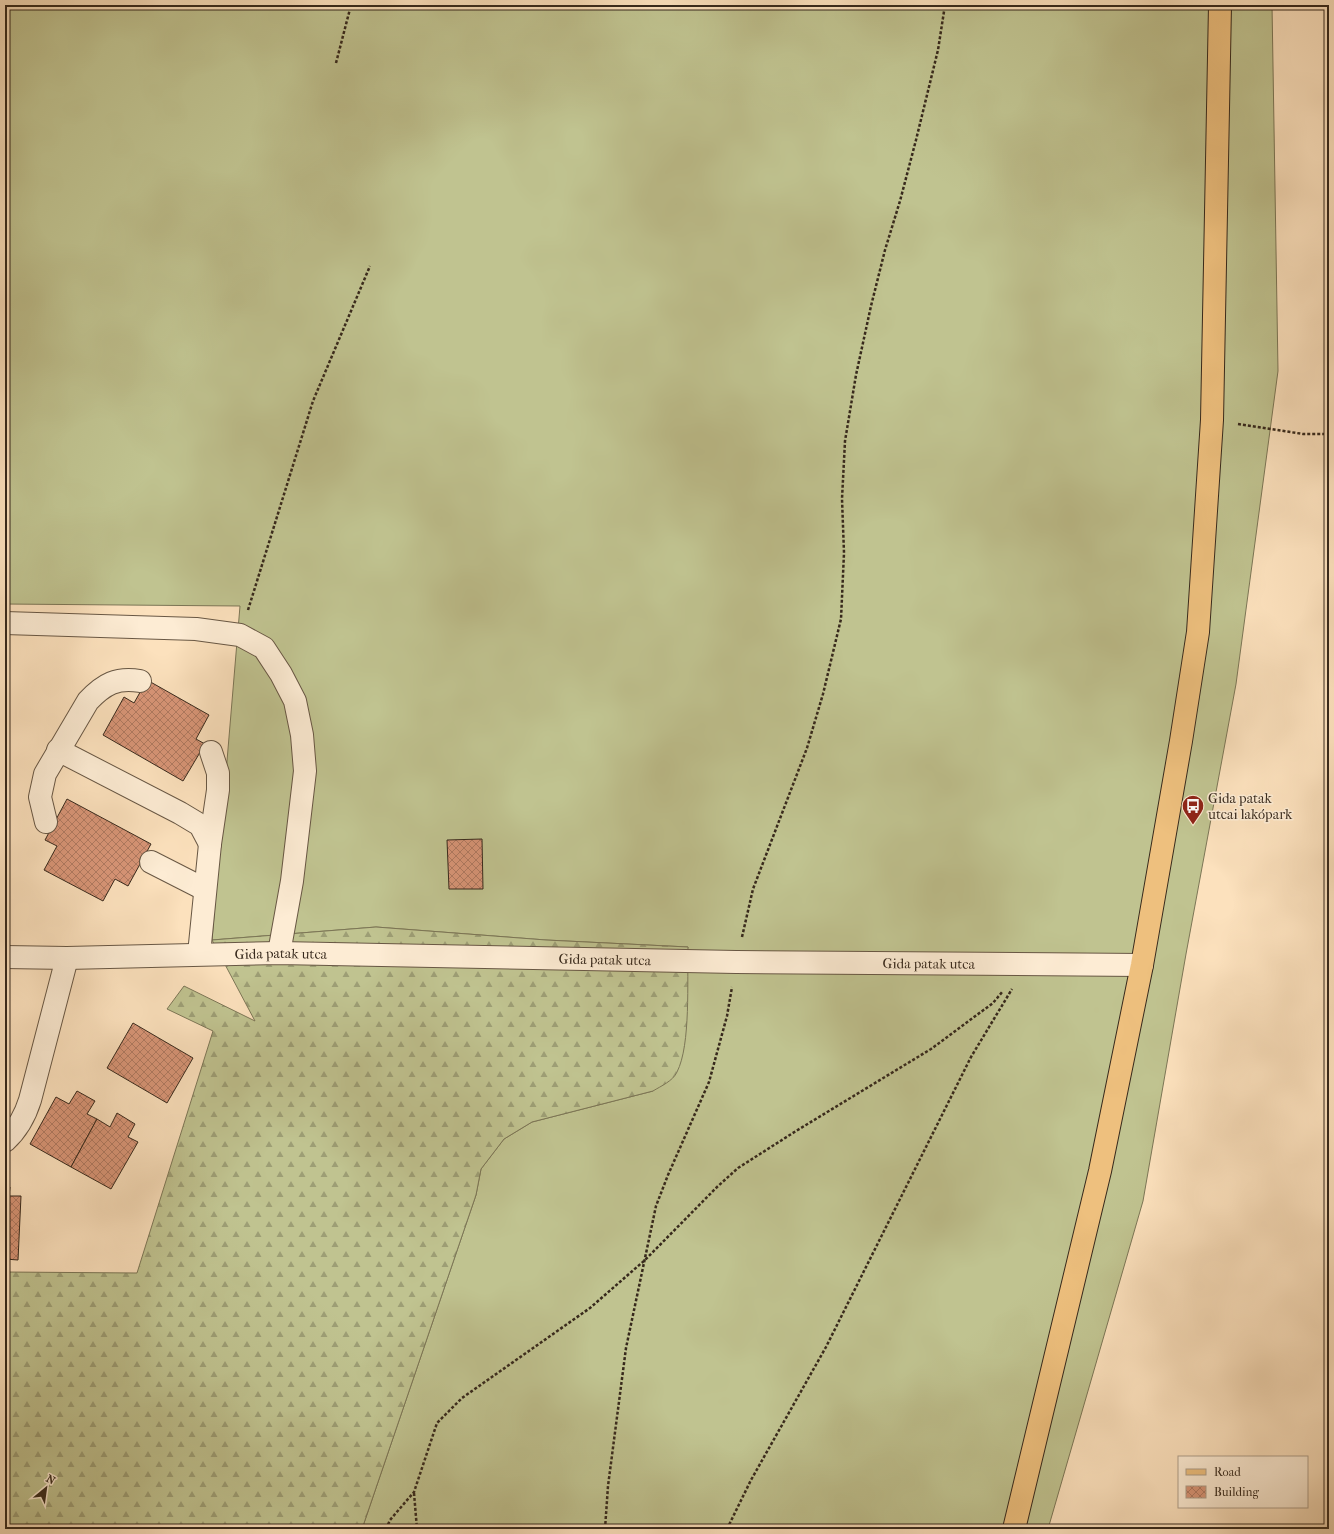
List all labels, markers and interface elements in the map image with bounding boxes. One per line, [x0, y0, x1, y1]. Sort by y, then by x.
place label: Gida patak utcai lakópark [1207, 790, 1293, 823]
bus stop icon: Gida patak utcai lakópark [1180, 793, 1206, 826]
street label: Gida patak utca [235, 945, 328, 963]
street label: Gida patak utca [558, 951, 652, 969]
street label: Gida patak utca [883, 955, 976, 973]
legend [1178, 1456, 1308, 1508]
text: Road [1214, 1465, 1241, 1479]
north arrow [26, 1468, 66, 1508]
text: N [44, 1472, 58, 1488]
text: Building [1214, 1485, 1259, 1499]

